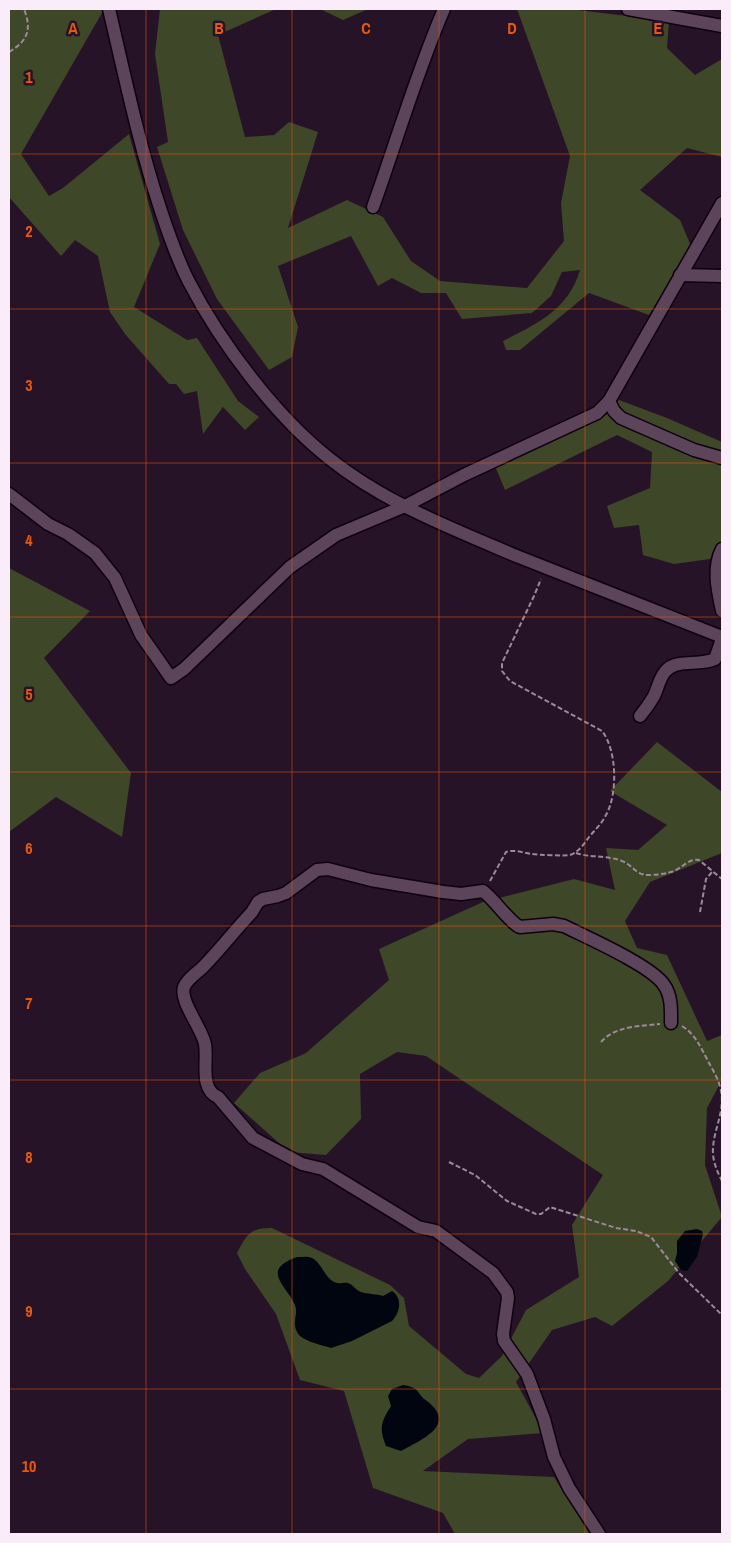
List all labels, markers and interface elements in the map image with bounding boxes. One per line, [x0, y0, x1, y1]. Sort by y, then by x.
text: A [68, 17, 78, 39]
text: B [214, 17, 224, 39]
text: C [361, 17, 371, 39]
text: D [507, 17, 517, 39]
text: E [654, 17, 663, 39]
text: 1 [25, 66, 33, 88]
text: 2 [25, 220, 33, 242]
text: 3 [25, 374, 33, 396]
text: 4 [25, 529, 33, 551]
text: 5 [25, 683, 33, 705]
text: 6 [25, 837, 33, 859]
text: 7 [25, 992, 33, 1014]
text: 8 [25, 1146, 33, 1168]
text: 9 [25, 1300, 33, 1322]
text: 10 [22, 1455, 36, 1477]

